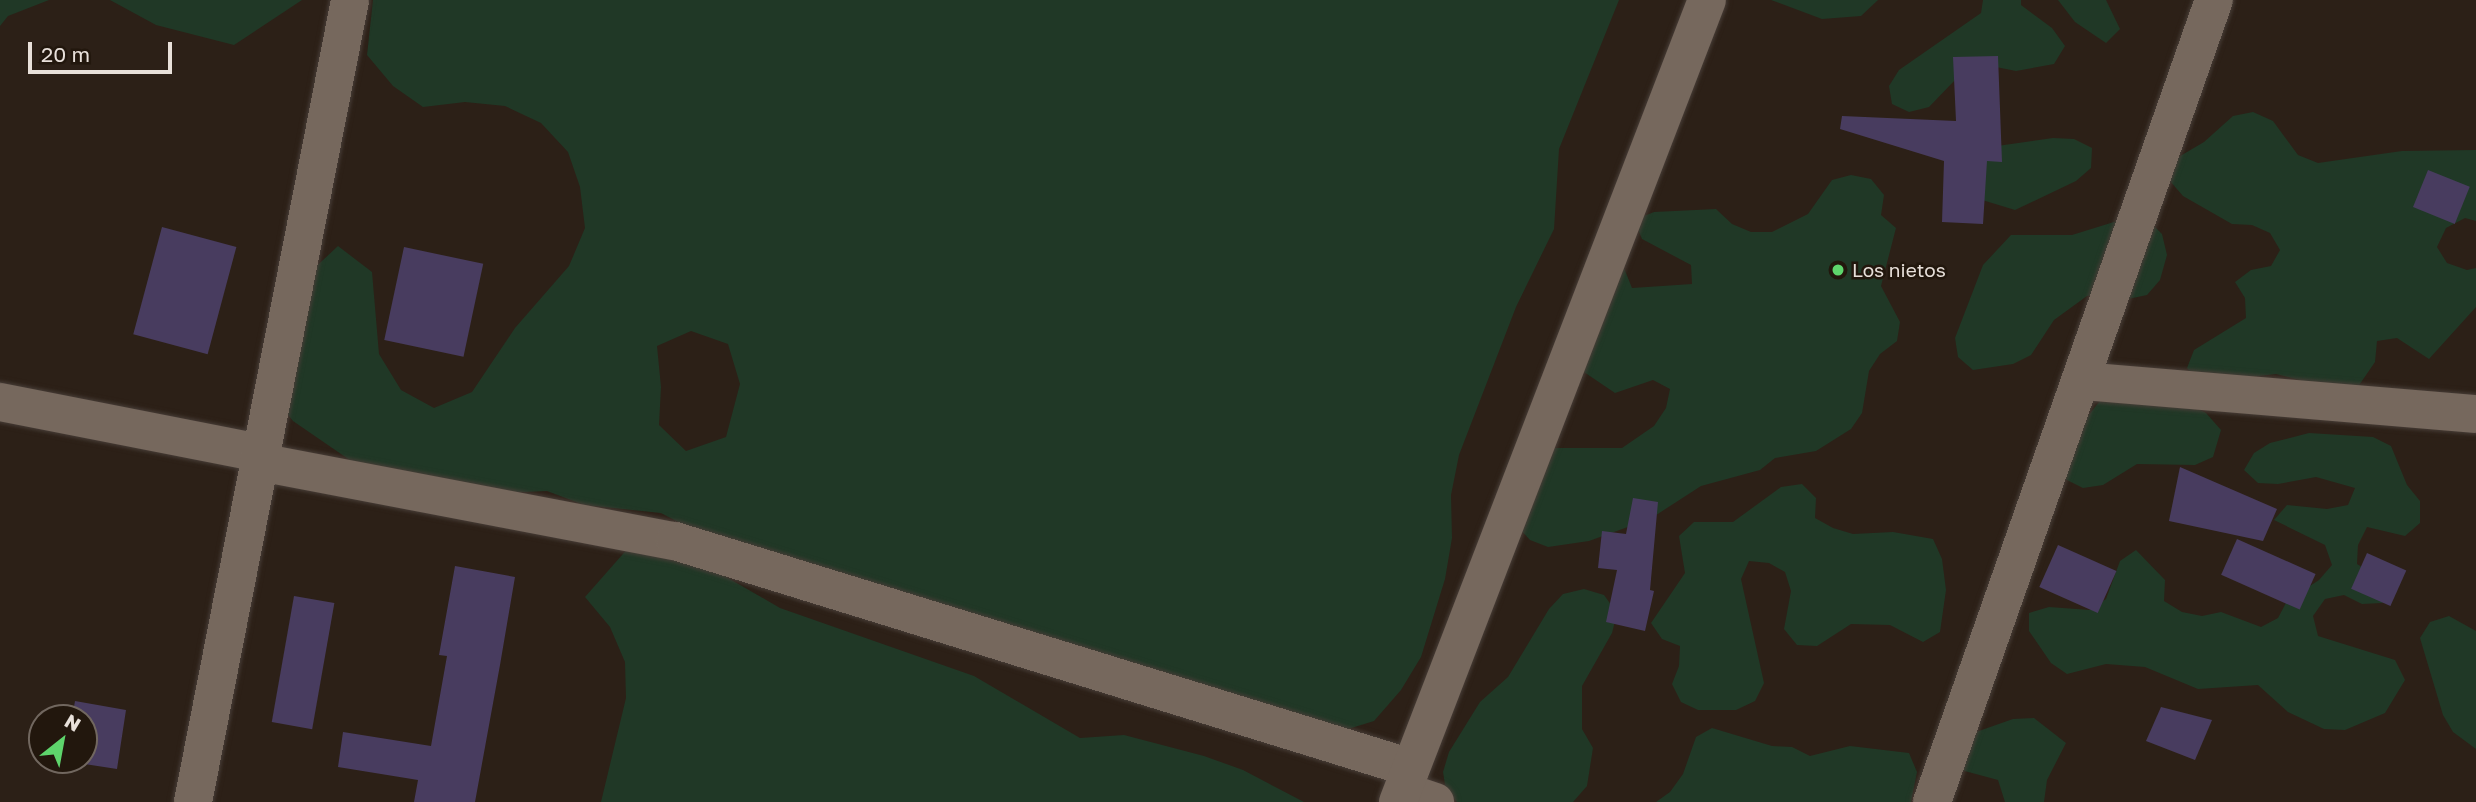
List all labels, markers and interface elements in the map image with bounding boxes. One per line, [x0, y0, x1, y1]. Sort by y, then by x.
scale bar [32, 28, 175, 72]
text: 20 m [41, 41, 90, 67]
place label: Los nietos [1852, 259, 1946, 281]
marker: Los nietos [1830, 262, 1846, 278]
north arrow [28, 704, 98, 774]
text: N [61, 709, 85, 736]

